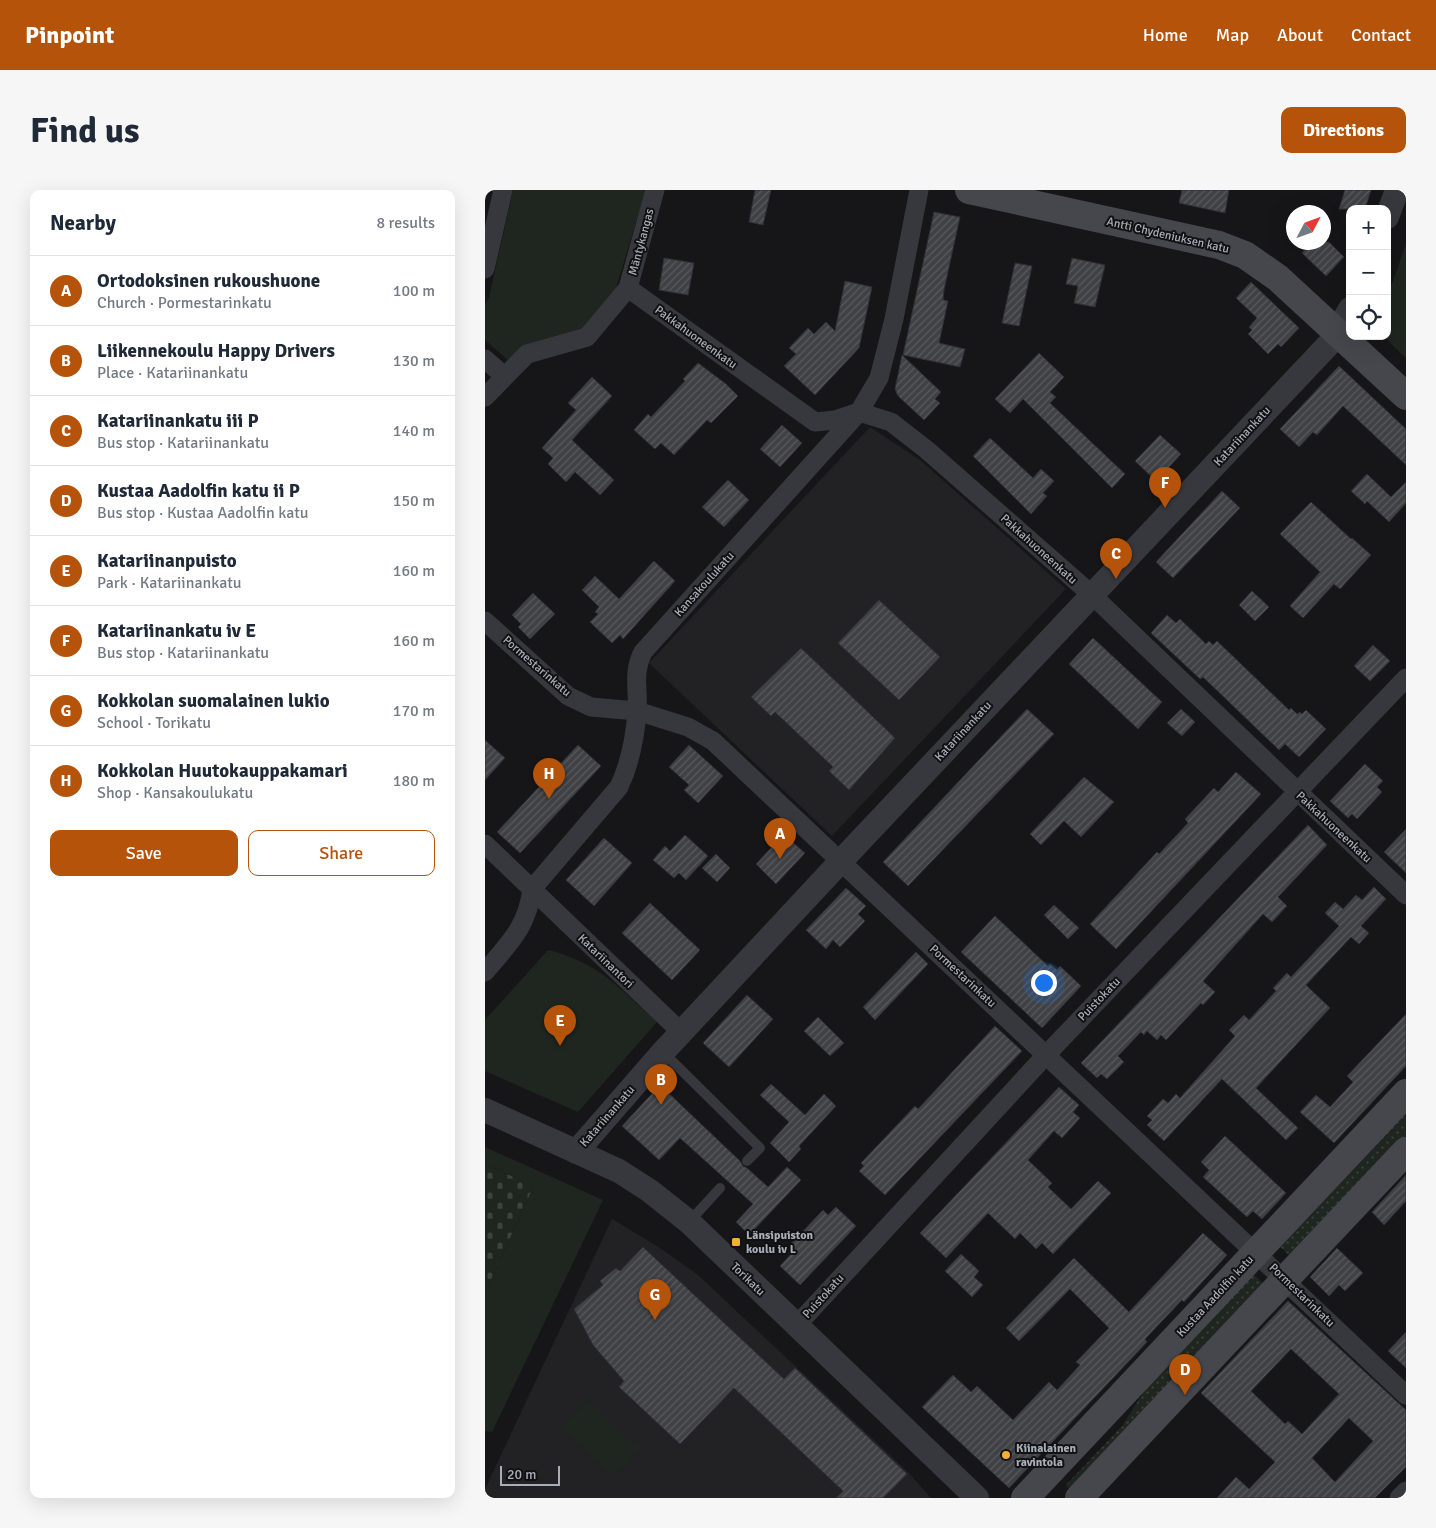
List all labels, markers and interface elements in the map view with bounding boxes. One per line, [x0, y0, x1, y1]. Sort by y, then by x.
text: Pinpoint [25, 20, 114, 50]
text: Home [1143, 24, 1188, 46]
text: Map [1216, 24, 1249, 46]
text: About [1277, 24, 1323, 46]
text: Contact [1351, 24, 1411, 46]
button: Directions [1281, 107, 1406, 153]
text: Find us [30, 109, 140, 152]
north arrow [1286, 205, 1331, 250]
map controls [1346, 205, 1391, 340]
button: + [1346, 205, 1391, 250]
street label: Mäntykangas [625, 207, 658, 277]
text: Nearby [50, 210, 116, 236]
text: 8 results [376, 213, 435, 233]
street label: Antti Chydeniuksen katu [1105, 214, 1231, 257]
button: − [1346, 250, 1391, 295]
text: Ortodoksinen rukoushuone [97, 269, 320, 293]
text: A [61, 281, 71, 301]
text: 100 m [393, 281, 435, 301]
text: Church · Pormestarinkatu [97, 293, 272, 313]
button: locate [1346, 295, 1391, 340]
street label: Pakkahuoneenkatu [652, 303, 740, 372]
text: Liikennekoulu Happy Drivers [97, 339, 335, 363]
text: B [61, 351, 71, 371]
text: 130 m [393, 351, 435, 371]
text: Place · Katariinankatu [97, 363, 248, 383]
street label: Katariinankatu [1211, 403, 1274, 469]
text: Katariinankatu iii P [97, 409, 259, 433]
text: C [61, 421, 71, 441]
text: 140 m [393, 421, 435, 441]
text: Bus stop · Katariinankatu [97, 433, 269, 453]
pin: F [1149, 467, 1181, 508]
text: Kustaa Aadolfin katu ii P [97, 479, 300, 503]
text: D [61, 491, 71, 511]
text: 150 m [393, 491, 435, 511]
text: Bus stop · Kustaa Aadolfin katu [97, 503, 309, 523]
street label: Pakkahuoneenkatu [997, 511, 1080, 588]
pin: C [1100, 538, 1132, 579]
text: Katariinanpuisto [97, 549, 237, 573]
street label: Kansakoulukatu [671, 549, 738, 620]
text: E [61, 561, 71, 581]
text: 160 m [393, 561, 435, 581]
text: Park · Katariinankatu [97, 573, 242, 593]
text: Katariinankatu iv E [97, 619, 256, 643]
text: F [62, 631, 70, 651]
text: 160 m [393, 631, 435, 651]
street label: Pormestarinkatu [500, 633, 574, 700]
text: Bus stop · Katariinankatu [97, 643, 269, 663]
text: Kokkolan suomalainen lukio [97, 689, 330, 713]
street label: Katariinankatu [932, 698, 995, 764]
text: G [61, 701, 71, 721]
text: 170 m [393, 701, 435, 721]
text: School · Torikatu [97, 713, 211, 733]
pin: H [533, 758, 565, 799]
text: Kokkolan Huutokauppakamari [97, 759, 348, 783]
text: H [61, 771, 71, 791]
text: 180 m [393, 771, 435, 791]
text: Shop · Kansakoulukatu [97, 783, 253, 803]
street label: Pakkahuoneenkatu [1293, 788, 1375, 866]
pin: A [764, 818, 796, 859]
button: Save [50, 830, 238, 876]
button: Share [248, 830, 435, 876]
street label: Katariinantori [575, 931, 637, 992]
street label: Pormestarinkatu [926, 942, 999, 1011]
your location [1031, 970, 1057, 996]
street label: Puistokatu [1075, 974, 1124, 1024]
pin: E [544, 1005, 576, 1046]
pin: B [645, 1064, 677, 1105]
street label: Katariinankatu [577, 1083, 638, 1150]
place label: Länsipuiston koulu iv L [746, 1228, 814, 1257]
marker: Länsipuiston koulu iv L [730, 1236, 742, 1248]
street label: Kustaa Aadolfin katu [1174, 1252, 1257, 1340]
street label: Torikatu [727, 1259, 768, 1299]
street label: Pormestarinkatu [1266, 1260, 1338, 1330]
street label: Puistokatu [799, 1271, 847, 1322]
pin: G [639, 1279, 671, 1320]
pin: D [1169, 1354, 1201, 1395]
place label: Kiinalainen ravintola [1016, 1441, 1076, 1470]
marker: Kiinalainen ravintola [1000, 1449, 1012, 1461]
scale bar [500, 1463, 560, 1486]
text: 20 m [507, 1466, 536, 1483]

